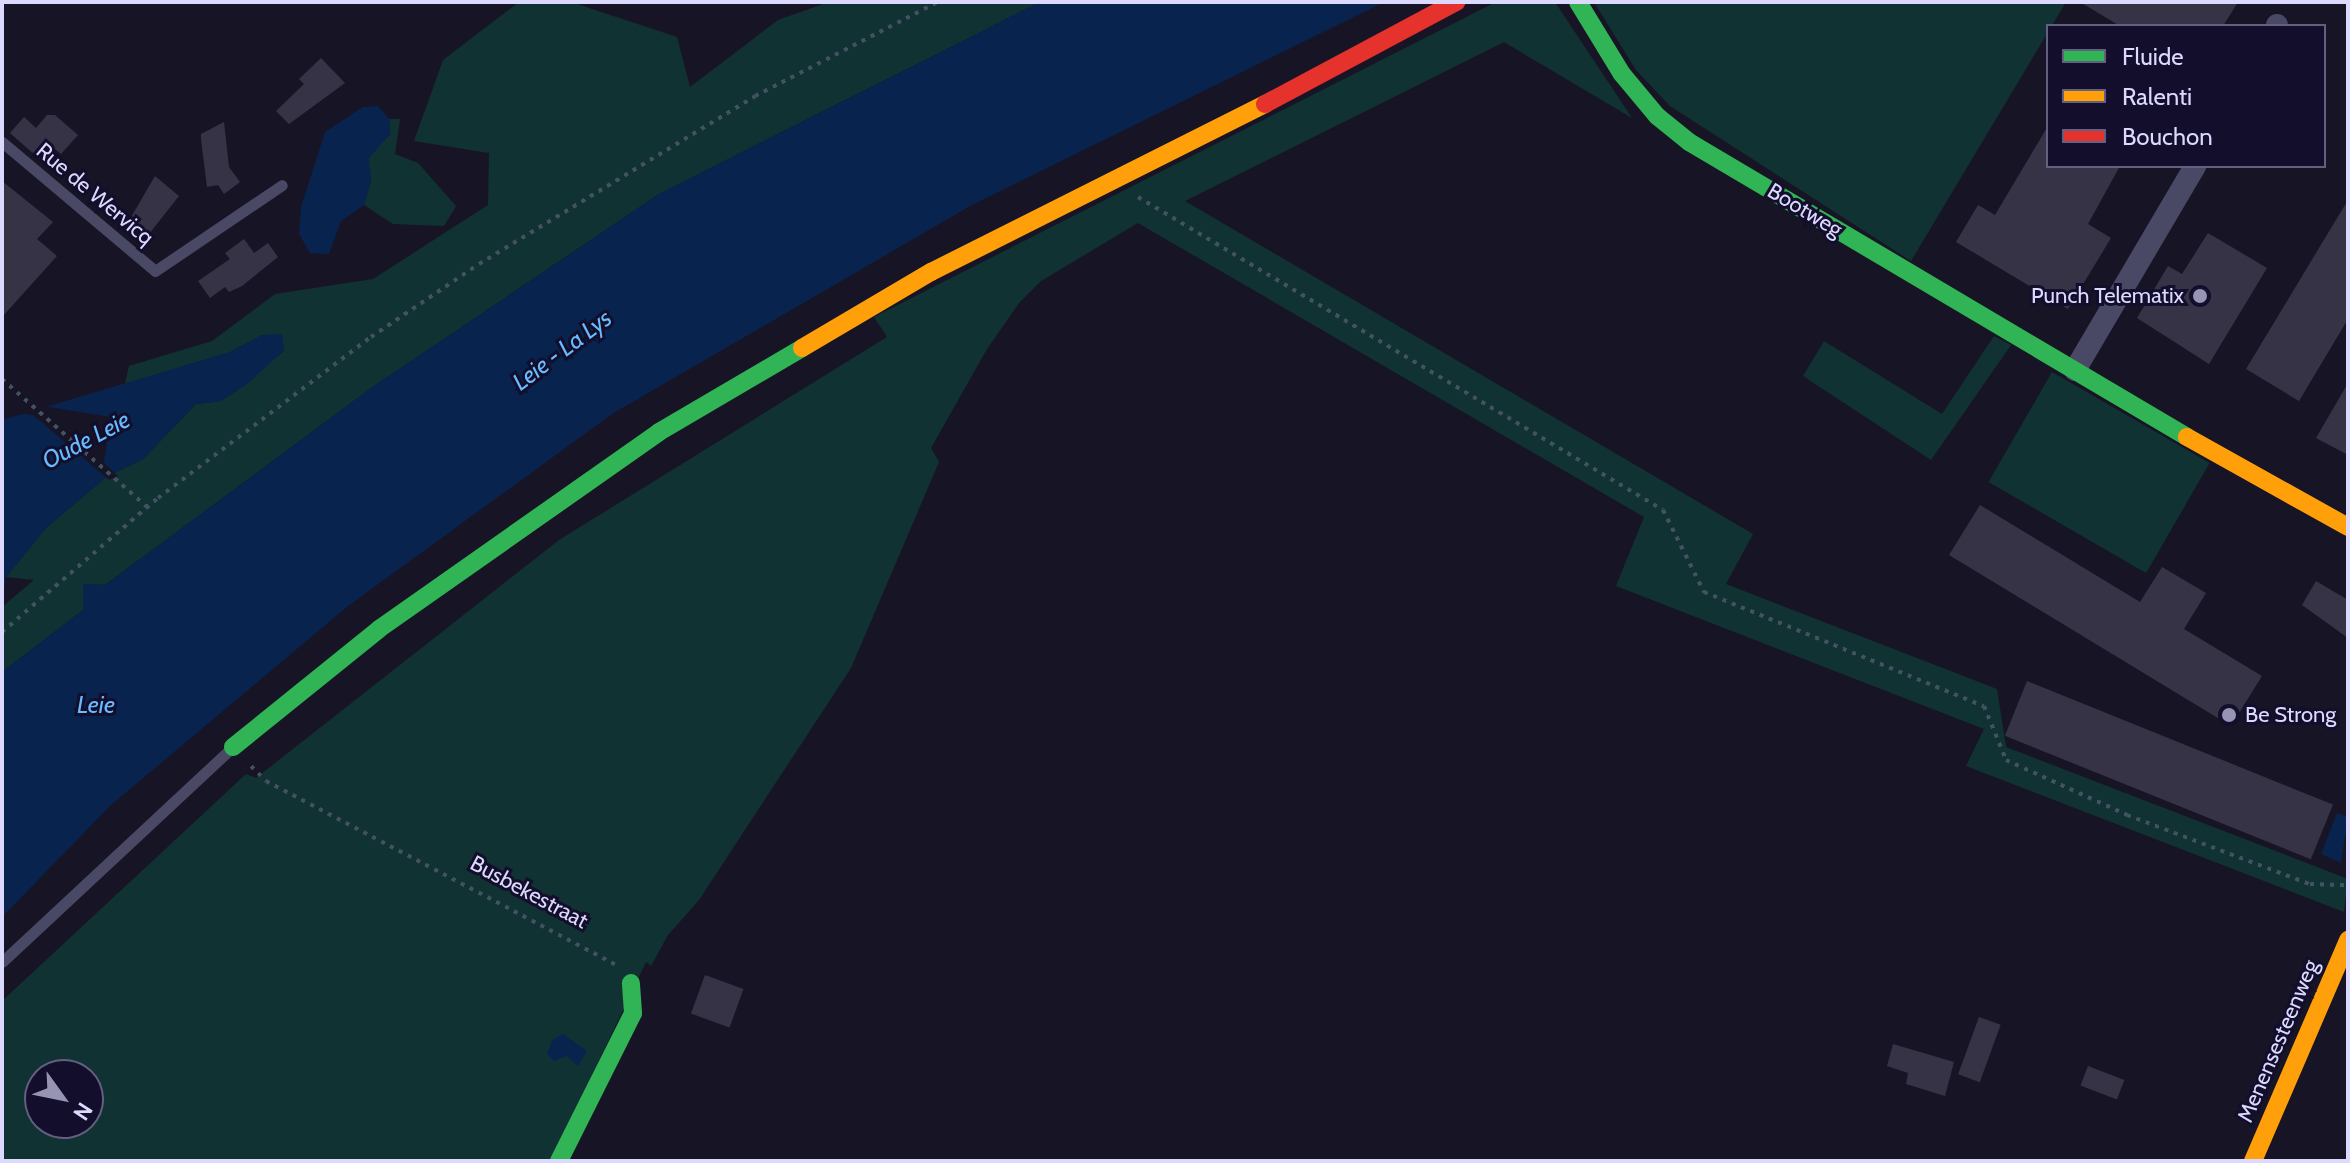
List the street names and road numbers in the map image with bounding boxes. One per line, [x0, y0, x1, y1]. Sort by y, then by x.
street label: Rue de Wervicq [31, 137, 159, 251]
street label: Bootweg [1763, 177, 1847, 243]
street label: Busbekestraat [466, 850, 592, 934]
street label: Menensesteenweg [2232, 956, 2324, 1126]

